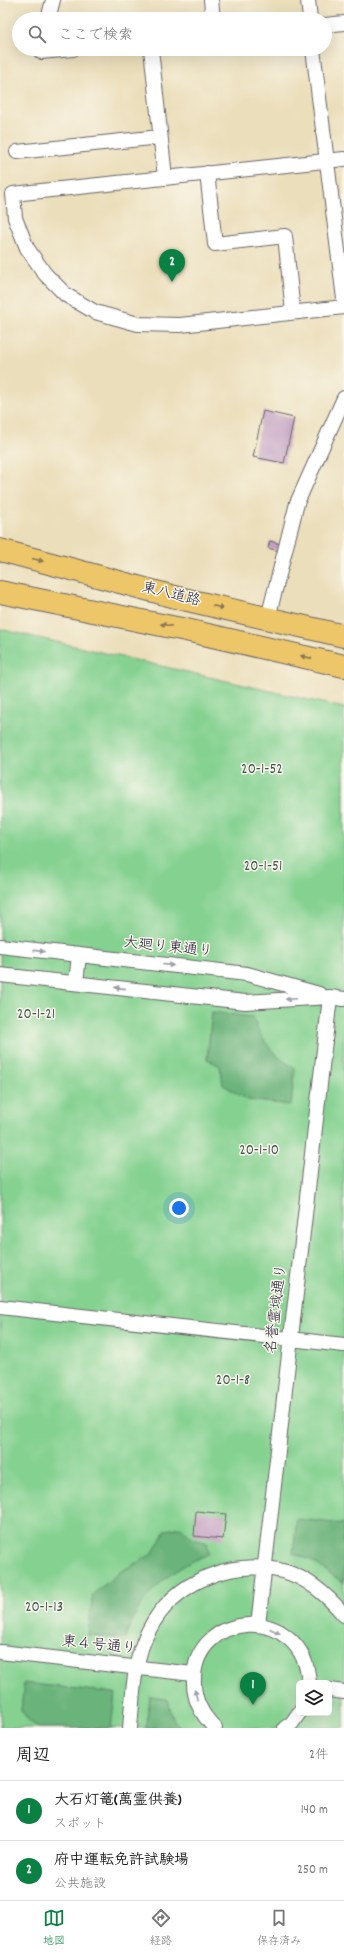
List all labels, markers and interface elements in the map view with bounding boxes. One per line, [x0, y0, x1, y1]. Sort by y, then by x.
search box [12, 12, 332, 56]
icon: search [26, 23, 48, 45]
text: ここで検索 [58, 25, 133, 47]
pin: 2 [159, 249, 185, 282]
one-way arrow [32, 557, 44, 563]
street label: 東八道路 [139, 577, 203, 613]
one-way arrow [212, 604, 224, 610]
one-way arrow [159, 622, 172, 628]
one-way arrow [300, 654, 312, 660]
park label: 20-1-52 [241, 759, 283, 781]
park label: 20-1-51 [244, 856, 282, 878]
street label: 大廻り東通り [122, 932, 214, 964]
one-way arrow [33, 947, 45, 954]
one-way arrow [162, 962, 174, 968]
one-way arrow [114, 985, 126, 991]
one-way arrow [285, 996, 297, 1003]
park label: 20-1-21 [17, 1004, 55, 1026]
park label: 20-1-10 [239, 1140, 279, 1162]
your location [169, 1198, 189, 1218]
street label: 名誉霊域通り [261, 1263, 293, 1355]
park label: 20-1-8 [216, 1370, 250, 1392]
park label: 20-1-13 [25, 1597, 63, 1619]
one-way arrow [270, 1628, 282, 1634]
street label: 東４号通り [61, 1631, 137, 1661]
pin: 1 [240, 1672, 266, 1705]
map controls [296, 1680, 332, 1716]
button: layers [296, 1680, 332, 1716]
one-way arrow [192, 1689, 198, 1702]
text: 周辺 [16, 1745, 50, 1769]
text: 2件 [309, 1746, 328, 1765]
text: 大石灯篭(萬霊供養) [54, 1790, 182, 1812]
text: 1 [28, 1801, 30, 1820]
text: 140 m [301, 1801, 328, 1820]
text: スポット [54, 1815, 106, 1834]
text: 府中運転免許試験場 [54, 1850, 189, 1872]
text: 2 [26, 1861, 32, 1880]
text: 250 m [297, 1861, 328, 1880]
text: 公共施設 [54, 1875, 106, 1894]
tab: 地図 [43, 1907, 65, 1950]
tab: 経路 [150, 1907, 172, 1950]
tab: 保存済み [257, 1907, 301, 1950]

